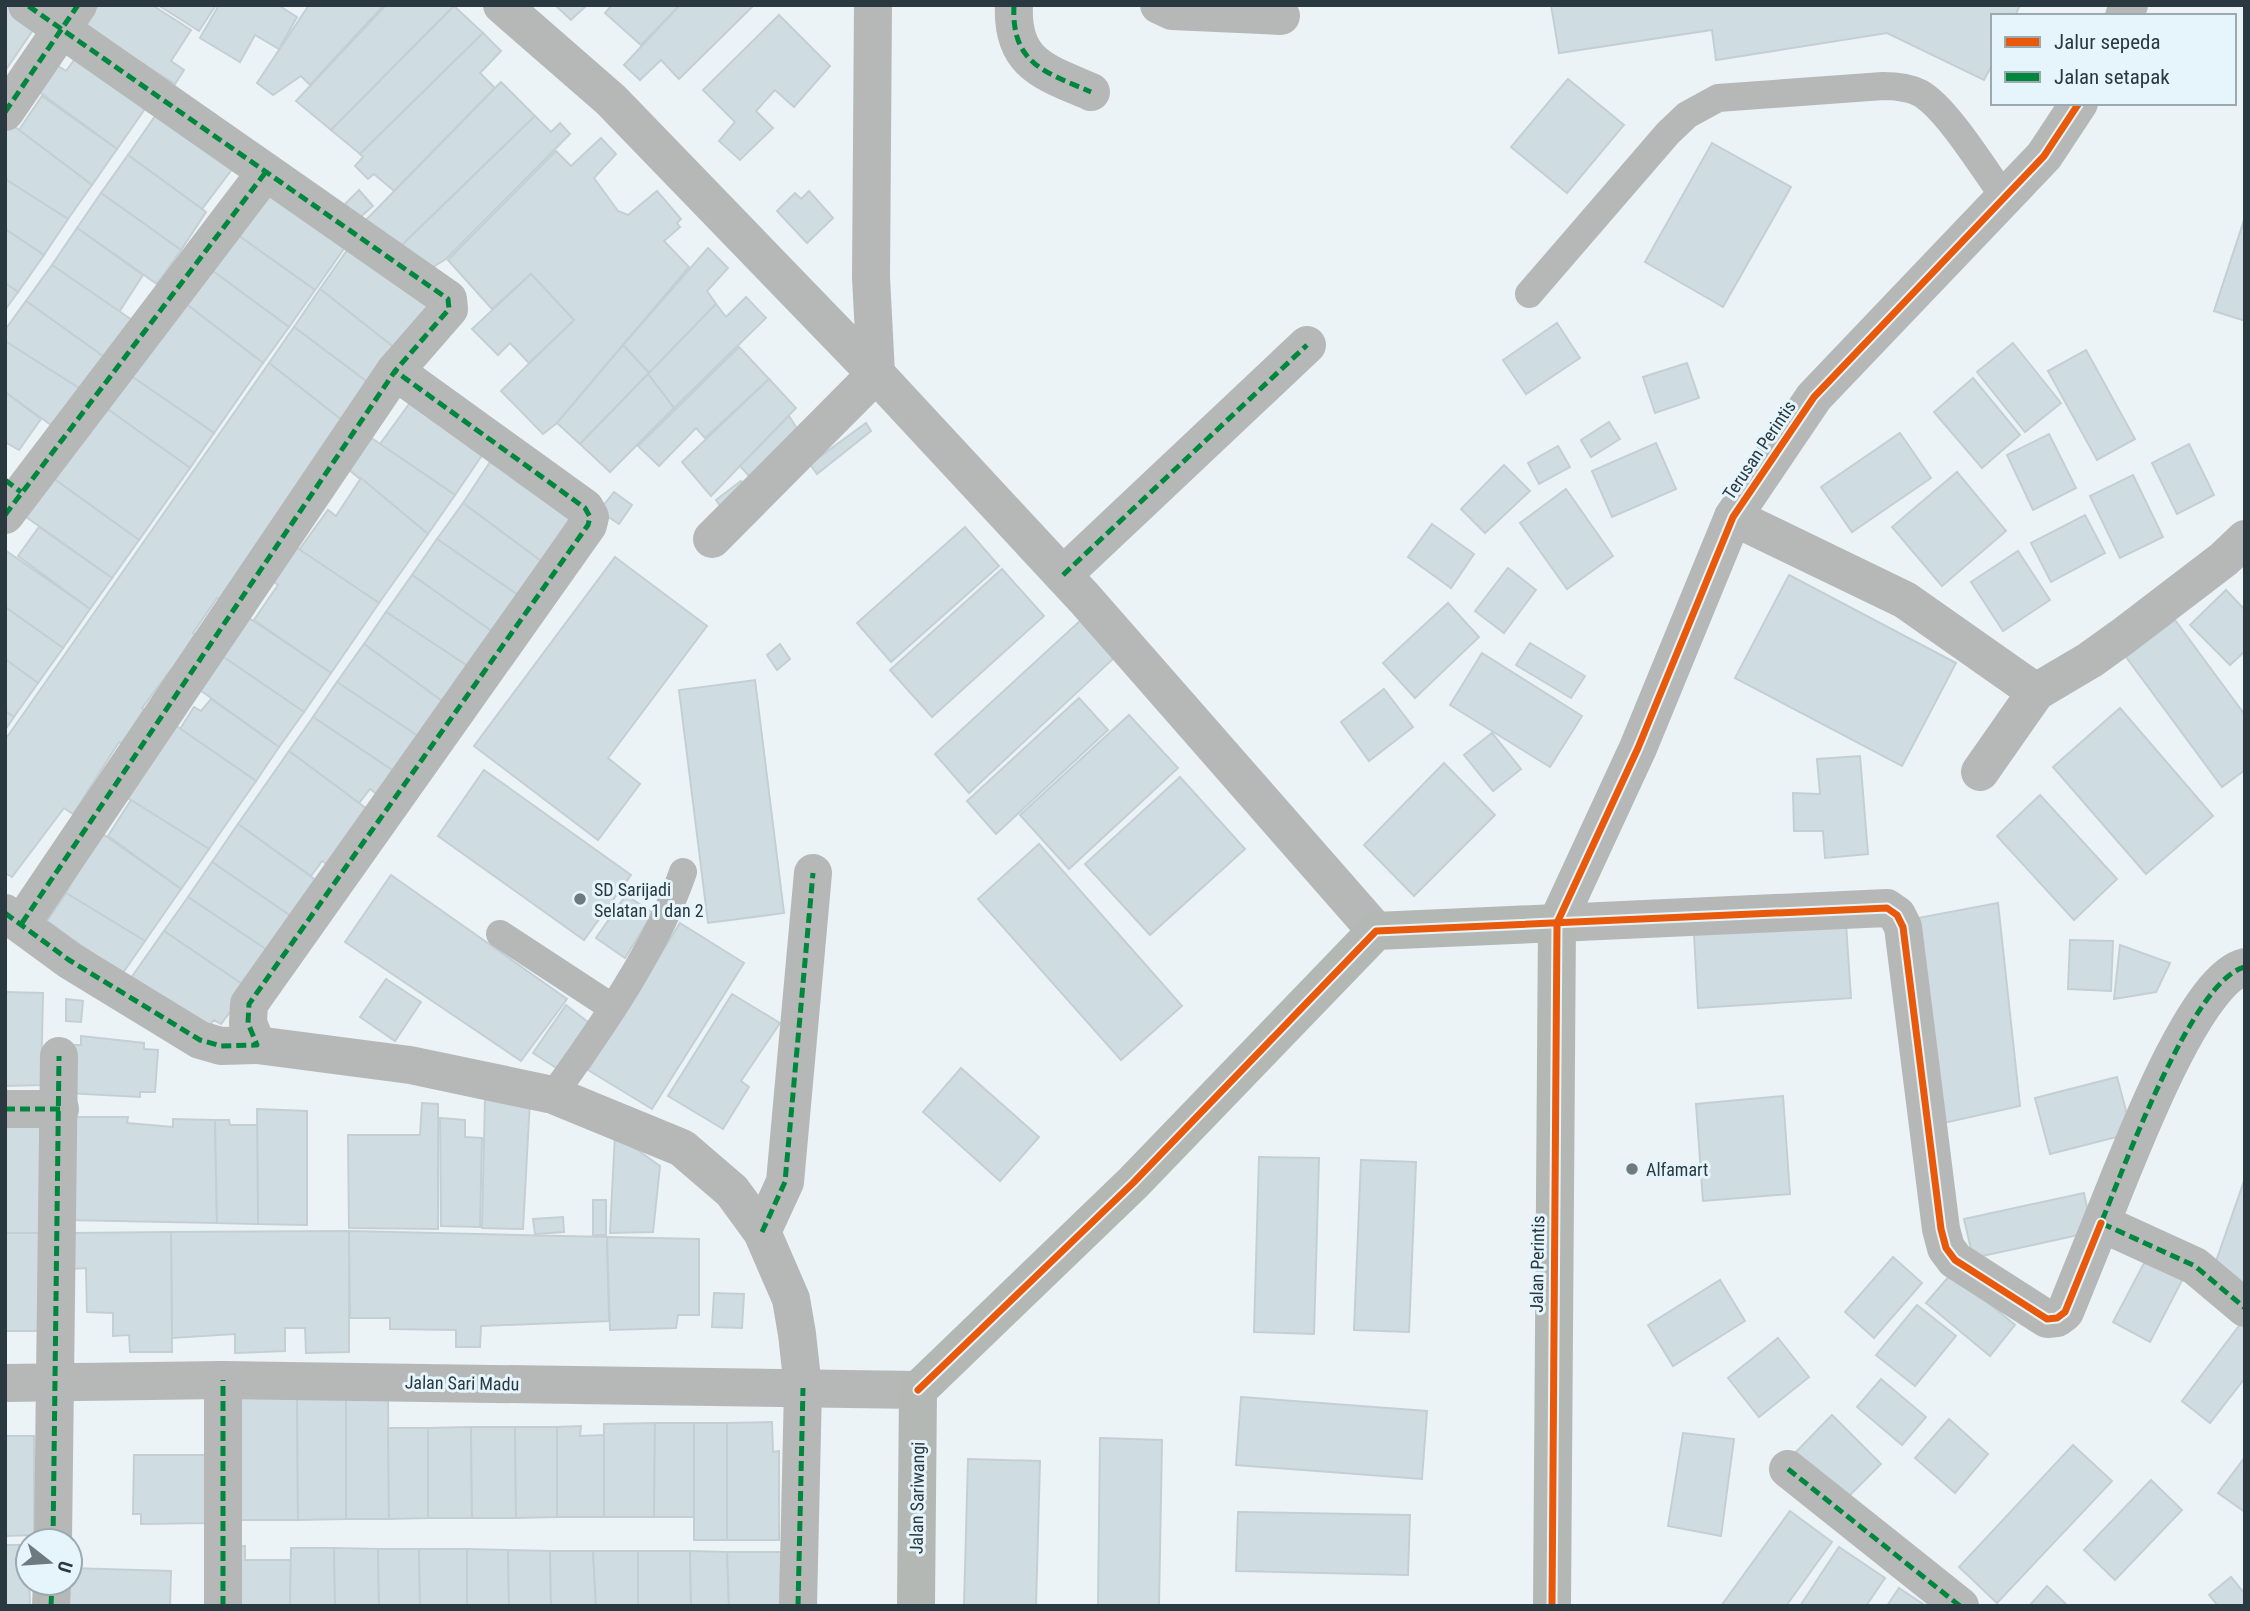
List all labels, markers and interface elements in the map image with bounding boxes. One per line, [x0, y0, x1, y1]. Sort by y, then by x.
legend [1991, 14, 2236, 105]
text: Jalur sepeda [2054, 30, 2161, 54]
text: Jalan setapak [2054, 65, 2170, 89]
street label: Terusan Perintis [1718, 396, 1800, 504]
place label: SD Sarijadi Selatan 1 dan 2 [594, 879, 704, 921]
marker: SD Sarijadi Selatan 1 dan 2 [572, 891, 588, 907]
place label: Alfamart [1646, 1159, 1708, 1180]
marker: Alfamart [1624, 1161, 1640, 1177]
street label: Jalan Perintis [1526, 1215, 1548, 1313]
street label: Jalan Sari Madu [405, 1372, 519, 1394]
street label: Jalan Sariwangi [906, 1442, 928, 1554]
north arrow [14, 1527, 84, 1597]
text: U [52, 1558, 77, 1575]

